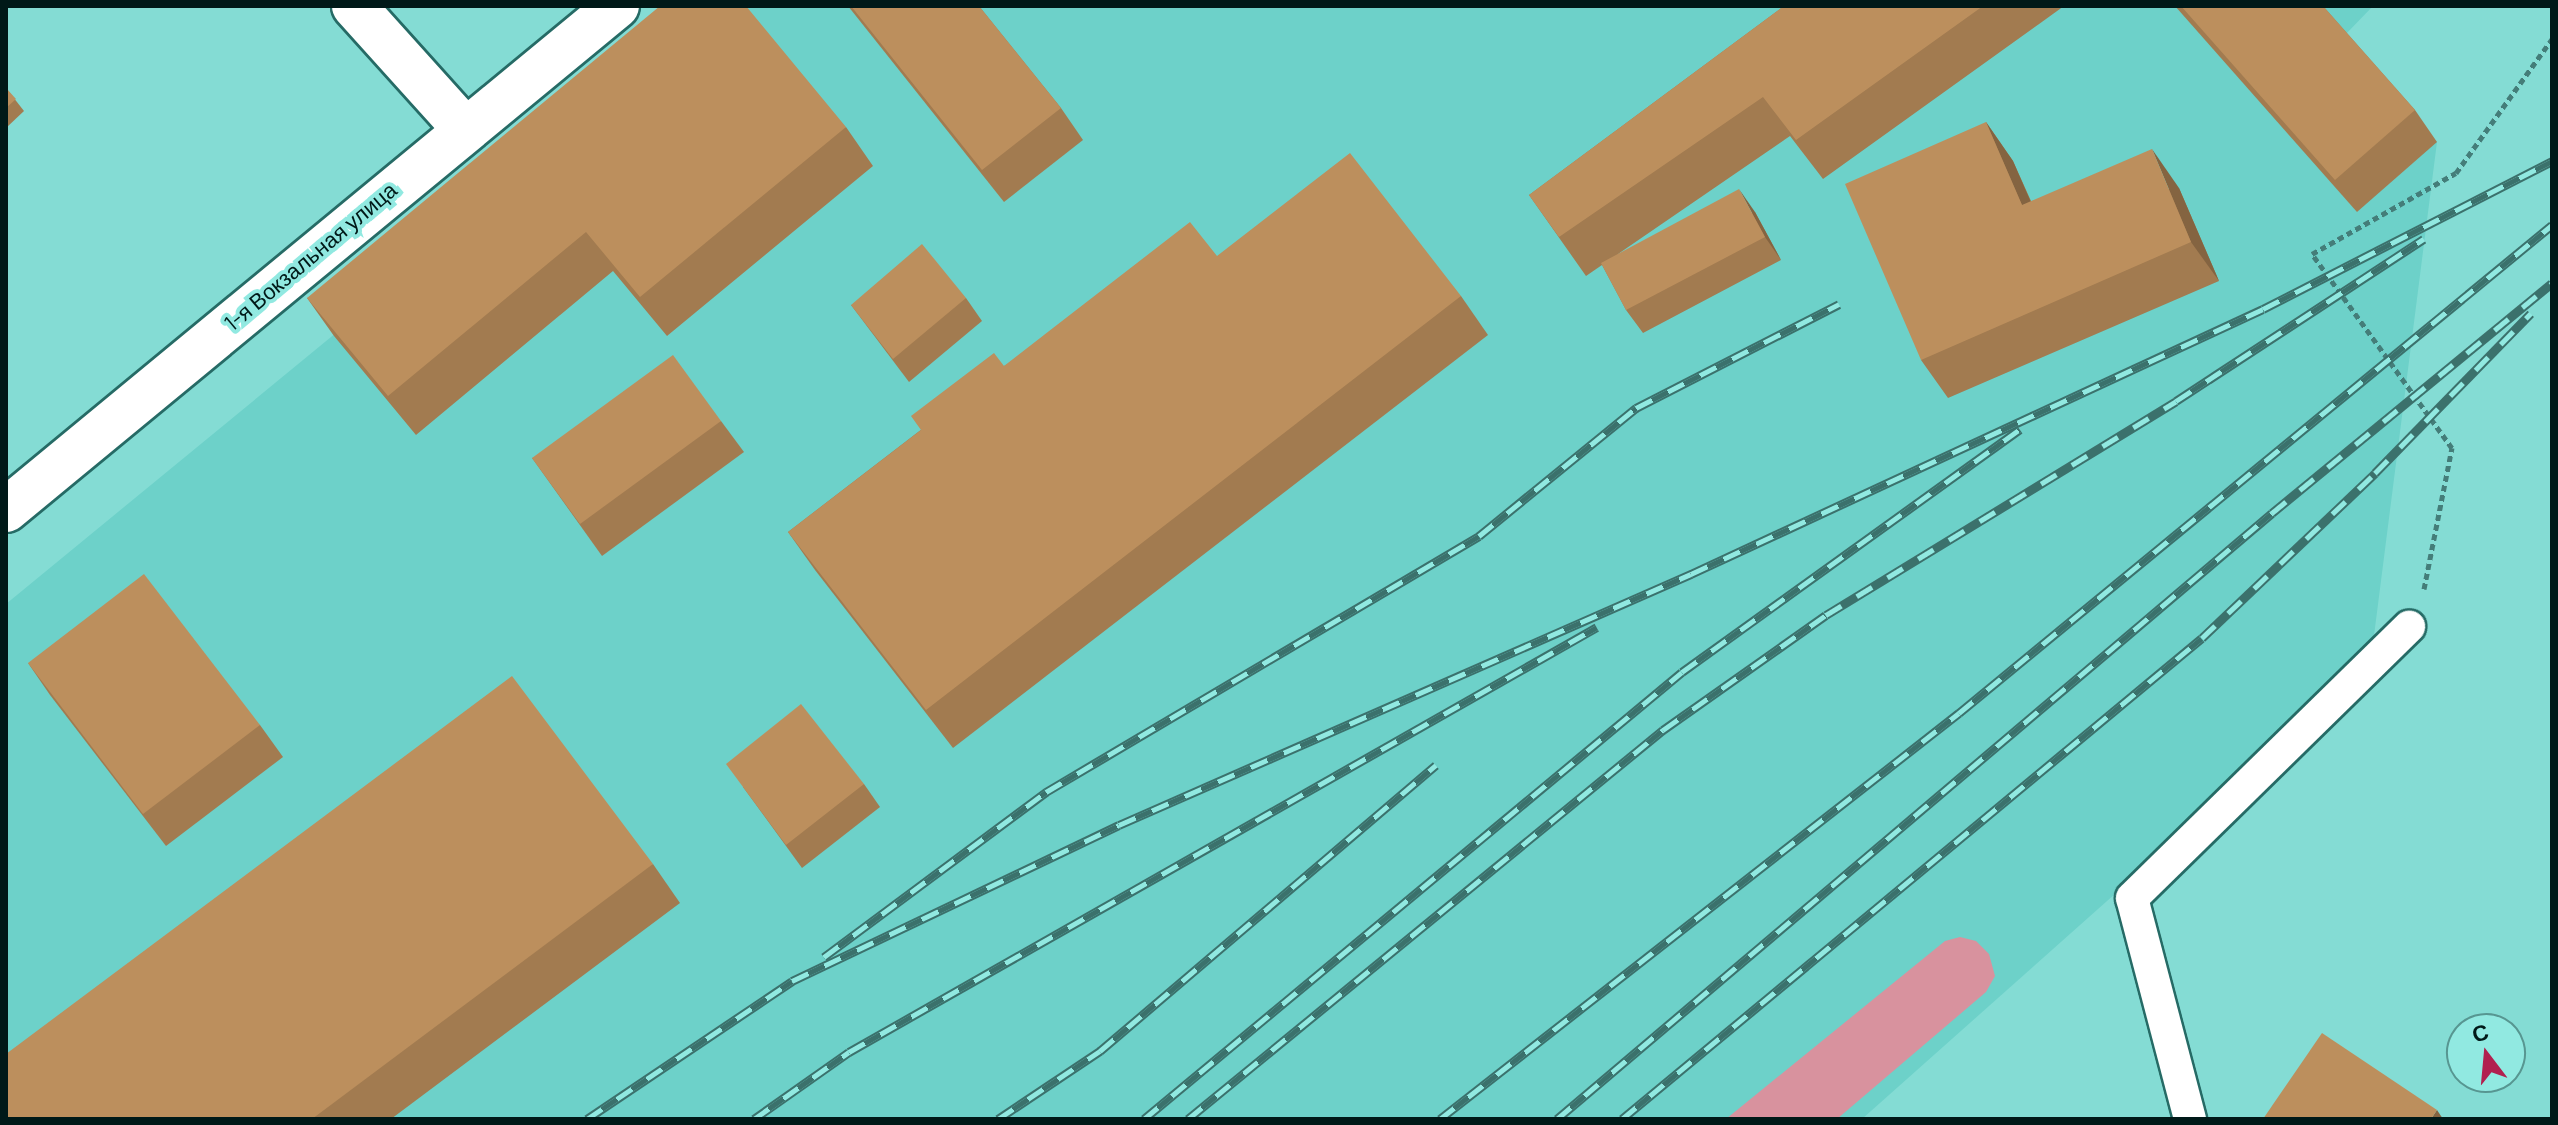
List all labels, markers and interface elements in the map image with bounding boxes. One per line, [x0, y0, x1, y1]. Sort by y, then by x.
street label: 1-я Вокзальная улица [218, 176, 402, 336]
north arrow [2446, 1013, 2526, 1093]
text: С [2469, 1017, 2491, 1047]

